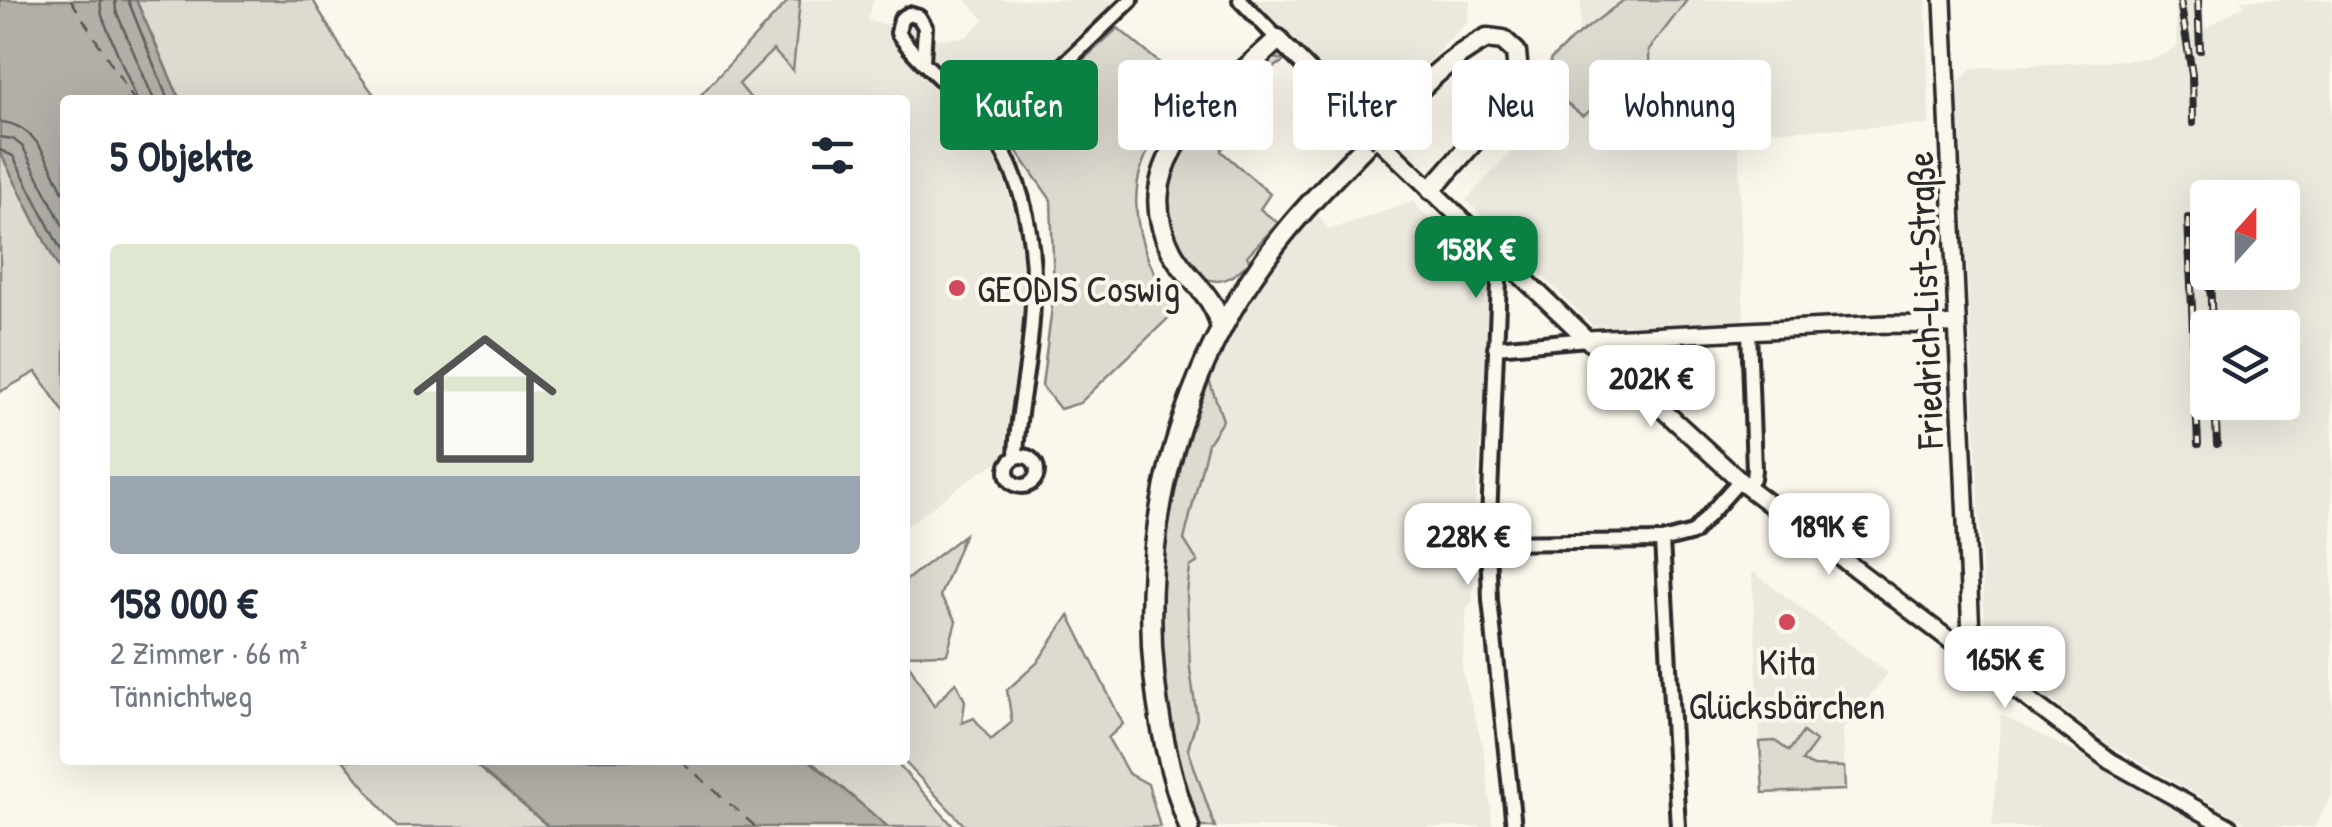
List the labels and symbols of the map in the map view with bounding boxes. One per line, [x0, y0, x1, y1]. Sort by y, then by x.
street label: Friedrich-List-Straße [1893, 150, 1955, 451]
north arrow [2190, 180, 2300, 290]
pin: 158K € [1395, 216, 1557, 301]
place label: GEODIS Coswig [977, 262, 1180, 314]
marker: GEODIS Coswig [946, 277, 968, 299]
pin: 202K € [1570, 345, 1732, 430]
pin: 189K € [1748, 493, 1910, 578]
pin: 228K € [1387, 503, 1549, 588]
marker: Kita Glücksbärchen [1776, 611, 1798, 633]
pin: 165K € [1924, 626, 2086, 711]
place label: Kita Glücksbärchen [1689, 635, 1885, 731]

